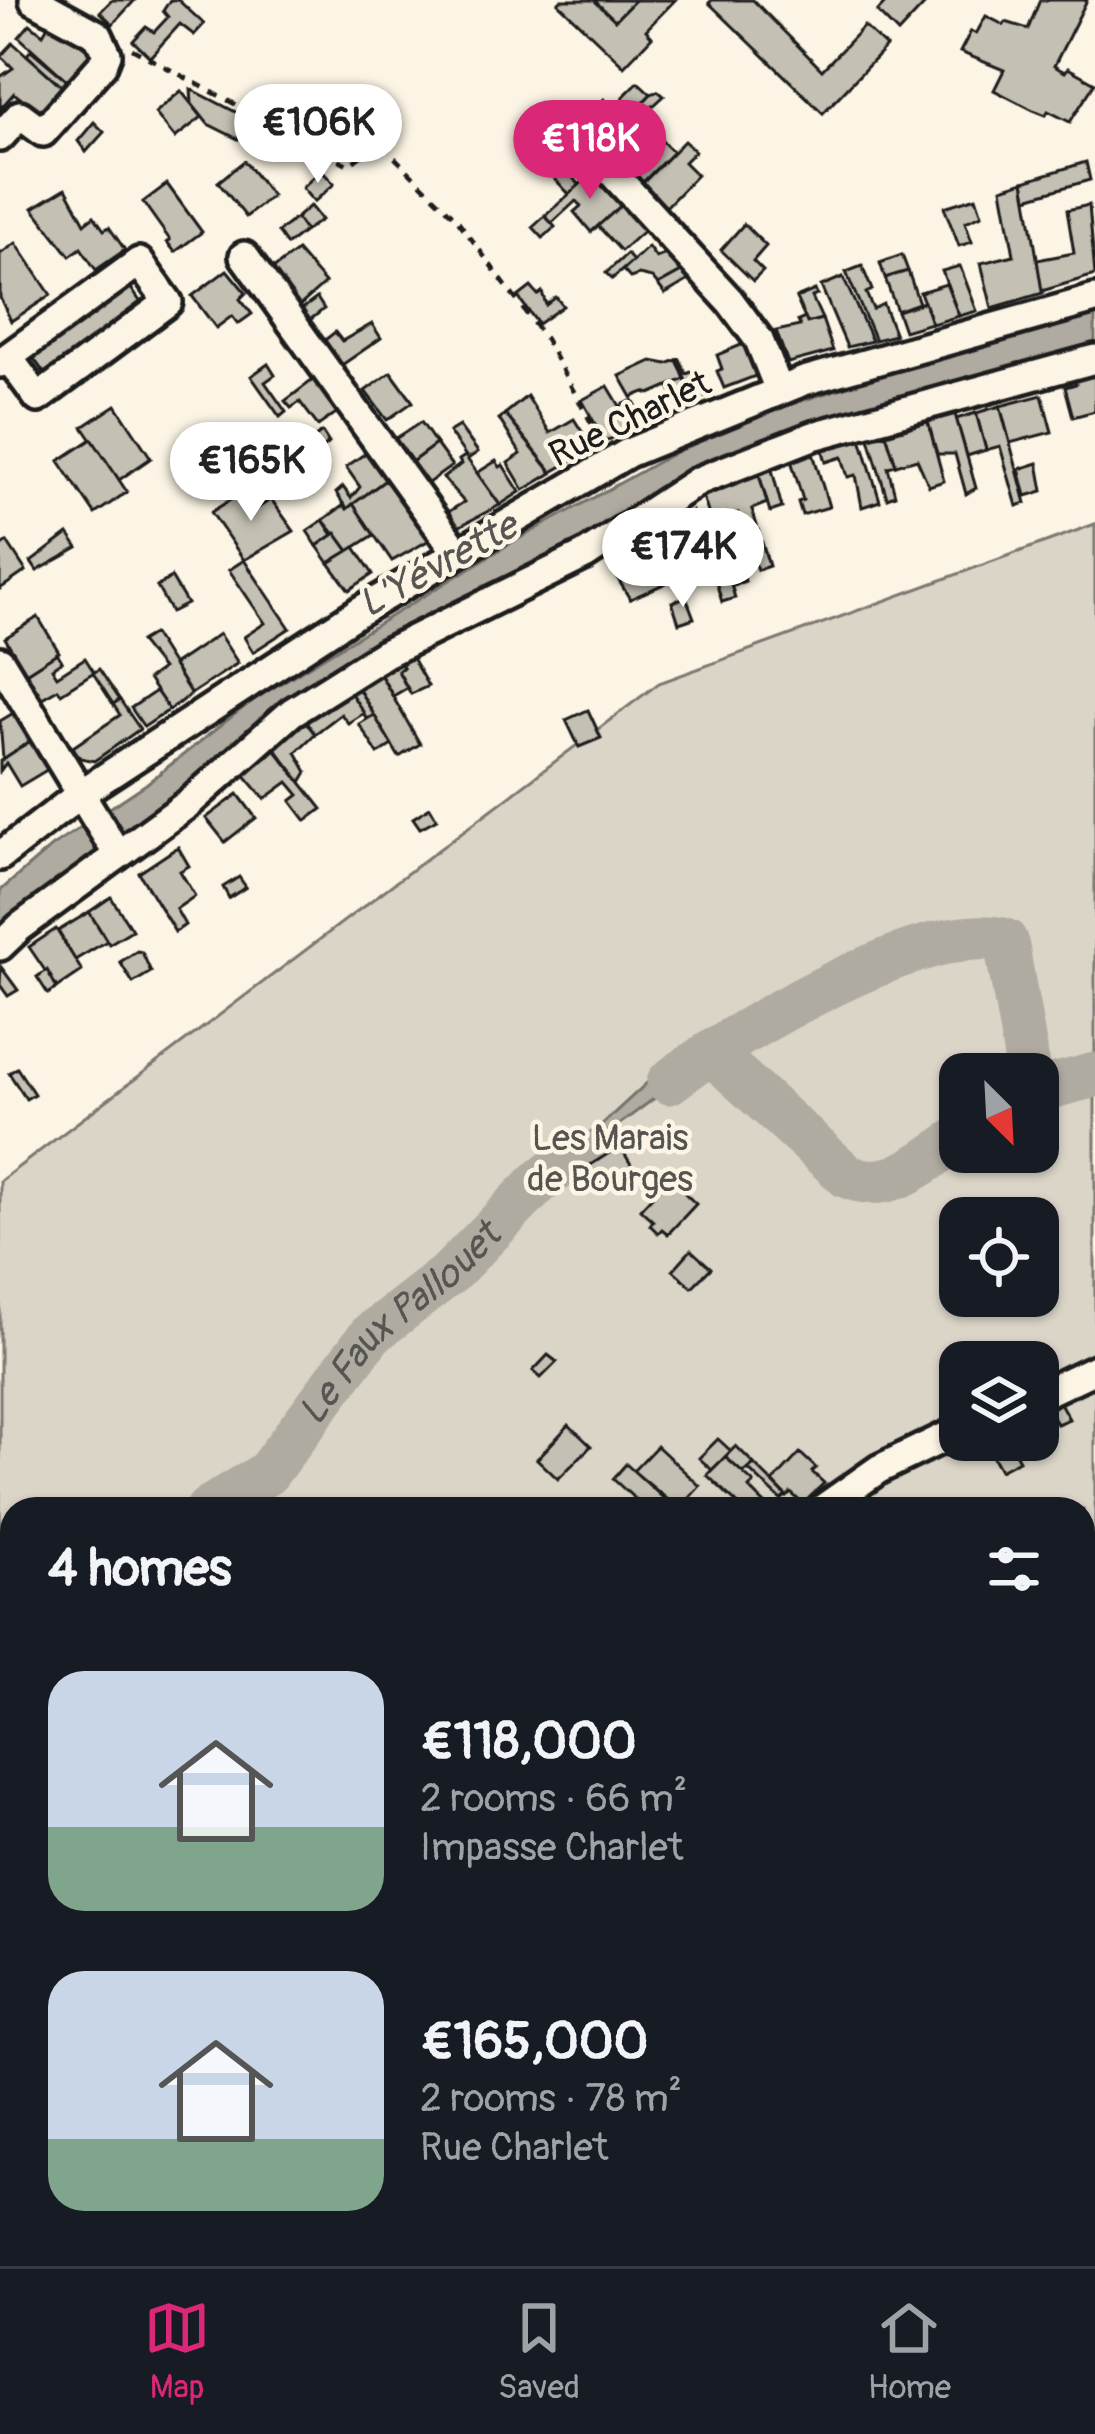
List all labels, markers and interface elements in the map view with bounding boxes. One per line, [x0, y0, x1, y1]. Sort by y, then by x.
pin: €106K [234, 84, 402, 186]
text: €106K [261, 98, 375, 147]
pin: €118K [506, 100, 674, 202]
text: €118K [540, 114, 640, 163]
street label: Rue Charlet [542, 360, 719, 477]
pin: €165K [167, 422, 335, 524]
text: €165K [197, 436, 305, 485]
water label: L'Yévrette [350, 500, 529, 629]
pin: €174K [599, 508, 767, 610]
text: €174K [629, 522, 737, 571]
north arrow [939, 1053, 1059, 1173]
map controls [939, 1053, 1059, 1461]
park label: Les Marais de Bourges [527, 1116, 693, 1202]
button: locate [939, 1197, 1059, 1317]
water label: Le Faux Pallouet [287, 1209, 514, 1434]
button: layers [939, 1341, 1059, 1461]
icon: filters [981, 1536, 1047, 1602]
text: 4 homes [48, 1537, 232, 1601]
text: €118,000 [420, 1710, 637, 1774]
icon: home [144, 1719, 288, 1863]
text: 2 rooms · 66 m² [420, 1774, 687, 1823]
text: Impasse Charlet [420, 1823, 683, 1872]
text: €165,000 [420, 2010, 648, 2074]
icon: home [144, 2019, 288, 2163]
text: 2 rooms · 78 m² [420, 2074, 682, 2123]
text: Rue Charlet [420, 2123, 609, 2172]
tab: Map [144, 2295, 210, 2408]
tab: Saved [498, 2295, 580, 2408]
tab: Home [868, 2295, 951, 2408]

